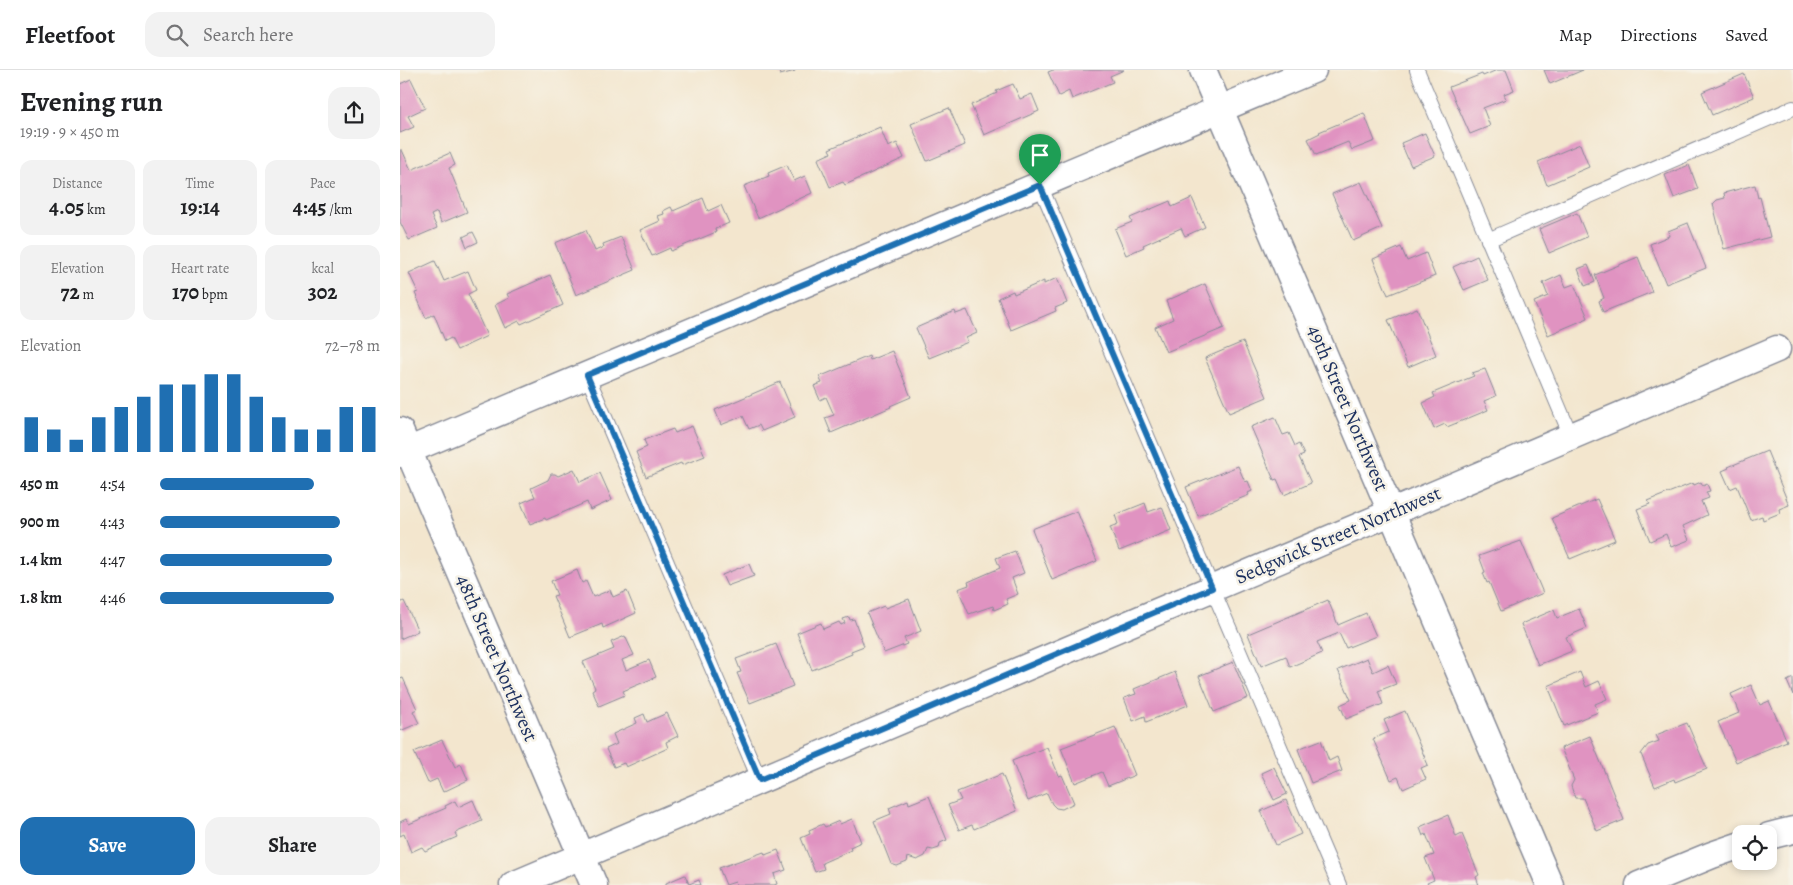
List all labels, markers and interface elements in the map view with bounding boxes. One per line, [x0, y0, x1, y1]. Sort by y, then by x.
search box [145, 12, 495, 57]
text: Fleetfoot [25, 19, 115, 51]
icon: search [163, 21, 191, 49]
text: Search here [203, 22, 293, 48]
text: Map [1559, 23, 1592, 47]
text: Directions [1620, 23, 1697, 47]
text: Saved [1725, 23, 1768, 47]
text: Evening run [20, 83, 163, 121]
button: share [328, 87, 380, 139]
text: 19:19 · 9 × 450 m [20, 121, 120, 143]
pin [1019, 134, 1061, 185]
icon: arrive [1026, 141, 1054, 169]
text: Distance [52, 174, 102, 193]
text: Time [185, 174, 215, 193]
text: Pace [310, 174, 336, 193]
text: 4.05 [49, 193, 84, 221]
text: 19:14 [180, 193, 220, 221]
text: 4:45 [293, 193, 327, 221]
text: km [84, 200, 106, 219]
text: /km [327, 200, 353, 219]
text: Elevation [50, 259, 104, 278]
text: Heart rate [171, 259, 229, 278]
text: kcal [311, 259, 334, 278]
text: 72 [61, 278, 80, 306]
text: 170 [172, 278, 199, 306]
text: 302 [308, 278, 338, 306]
text: m [80, 285, 94, 304]
text: bpm [199, 285, 228, 304]
street label: 49th Street Northwest [1301, 321, 1395, 496]
text: Elevation [20, 335, 81, 357]
text: 72–78 m [325, 335, 380, 357]
text: 450 m [20, 473, 59, 495]
text: 4:54 [100, 473, 125, 495]
street label: Sedgwick Street Northwest [1231, 479, 1445, 591]
text: 900 m [20, 511, 60, 533]
text: 4:43 [100, 511, 125, 533]
text: 1.4 km [20, 549, 62, 571]
text: 4:47 [100, 549, 125, 571]
street label: 48th Street Northwest [450, 570, 545, 746]
text: 1.8 km [20, 587, 62, 609]
text: 4:46 [100, 587, 126, 609]
button: Save [20, 817, 195, 875]
button: Share [205, 817, 380, 875]
map controls [1732, 825, 1777, 870]
button: locate [1732, 825, 1777, 870]

